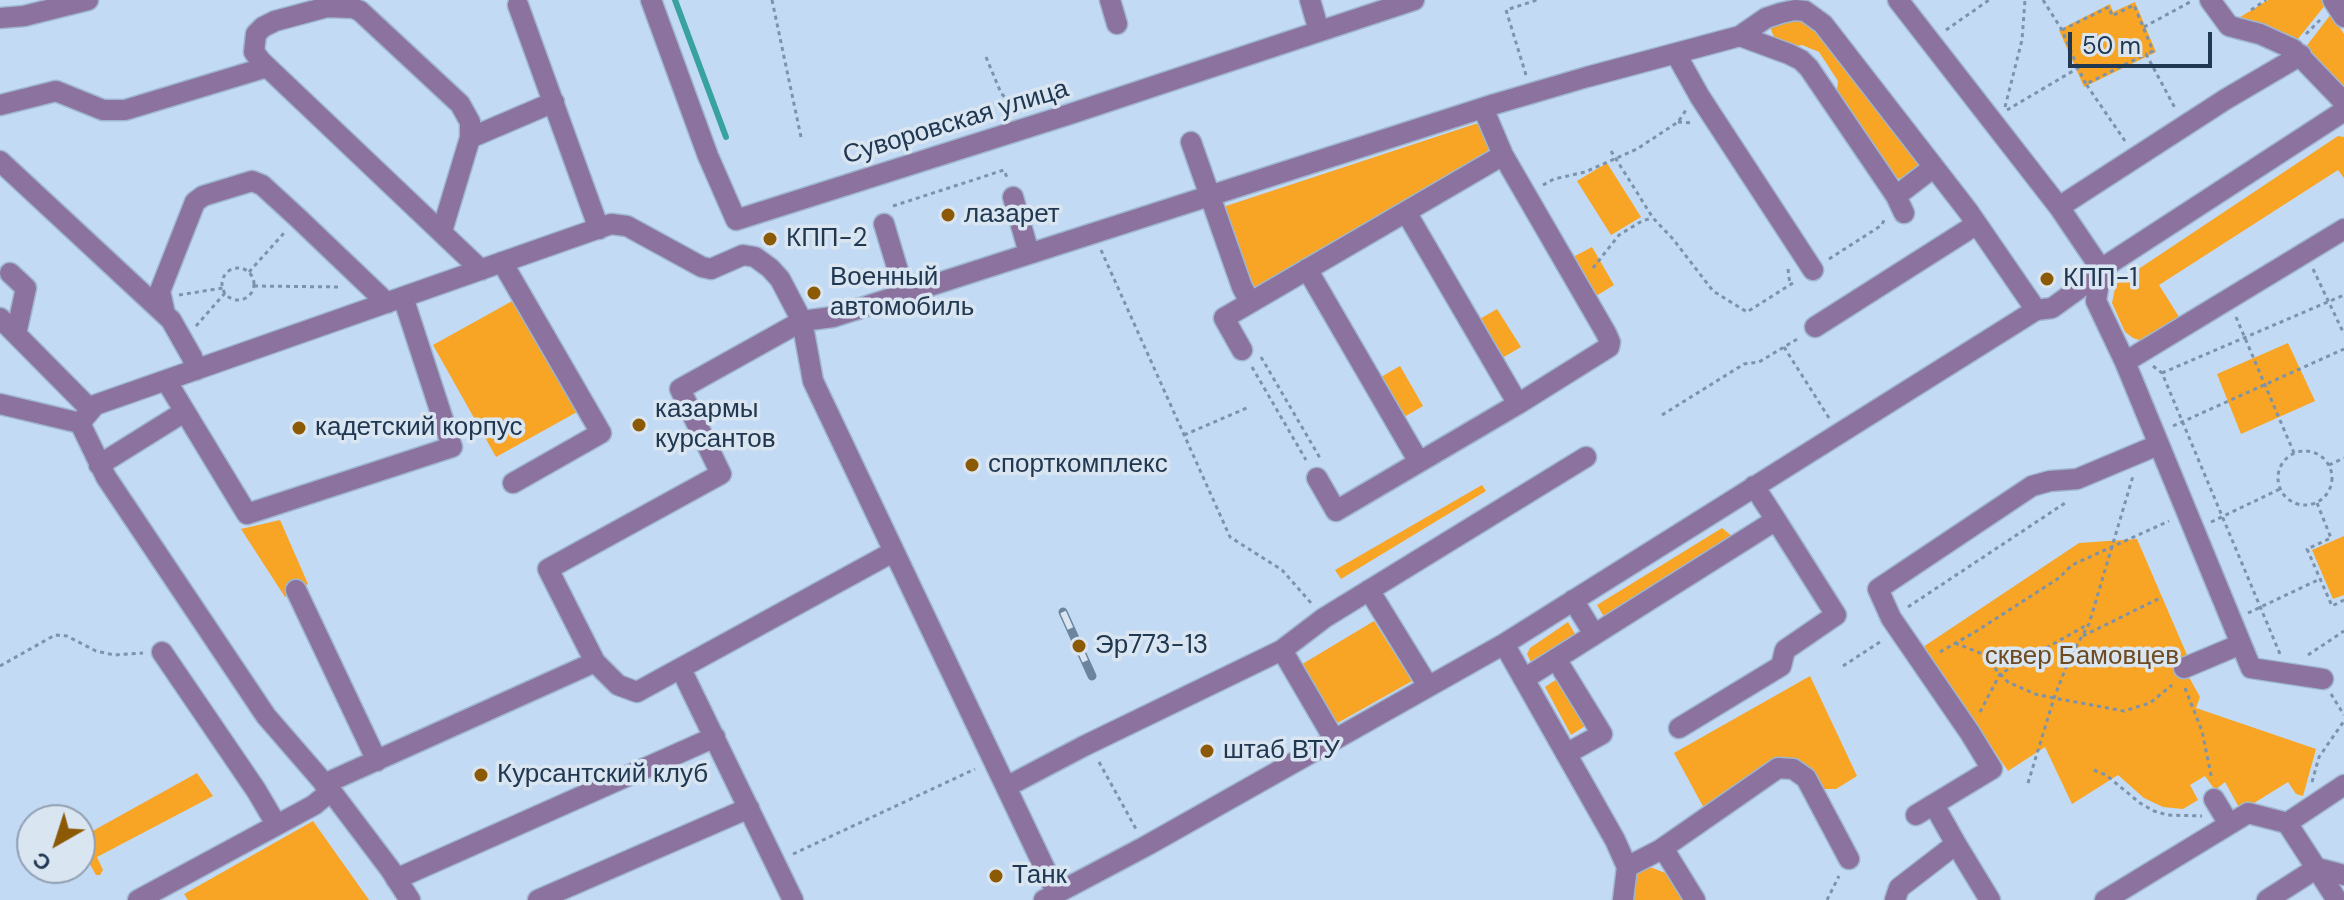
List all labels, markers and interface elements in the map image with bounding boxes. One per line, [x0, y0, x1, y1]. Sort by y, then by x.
scale bar [2072, 16, 2216, 66]
text: 50 m [2082, 30, 2141, 61]
street label: Суворовская улица [840, 74, 1072, 172]
place label: лазарет [964, 199, 1060, 231]
marker: лазарет [939, 206, 957, 224]
place label: КПП-2 [786, 223, 868, 255]
marker: КПП-2 [761, 230, 779, 248]
place label: Военный автомобиль [830, 262, 974, 324]
place label: КПП-1 [2063, 263, 2138, 295]
marker: КПП-1 [2038, 270, 2056, 288]
marker: Военный автомобиль [805, 284, 823, 302]
place label: казармы курсантов [655, 394, 776, 456]
place label: кадетский корпус [315, 412, 523, 444]
marker: казармы курсантов [630, 416, 648, 434]
marker: кадетский корпус [290, 419, 308, 437]
place label: спорткомплекс [988, 449, 1168, 481]
marker: спорткомплекс [963, 456, 981, 474]
place label: Эр773-13 [1095, 630, 1208, 662]
marker: Эр773-13 [1070, 637, 1088, 655]
park label: сквер Бамовцев [1985, 641, 2179, 673]
place label: штаб ВТУ [1223, 735, 1340, 767]
marker: штаб ВТУ [1198, 742, 1216, 760]
place label: Курсантский клуб [497, 759, 708, 791]
marker: Курсантский клуб [472, 766, 490, 784]
north arrow [16, 804, 96, 884]
text: С [27, 845, 57, 878]
place label: Танк [1012, 860, 1067, 892]
marker: Танк [987, 867, 1005, 885]

